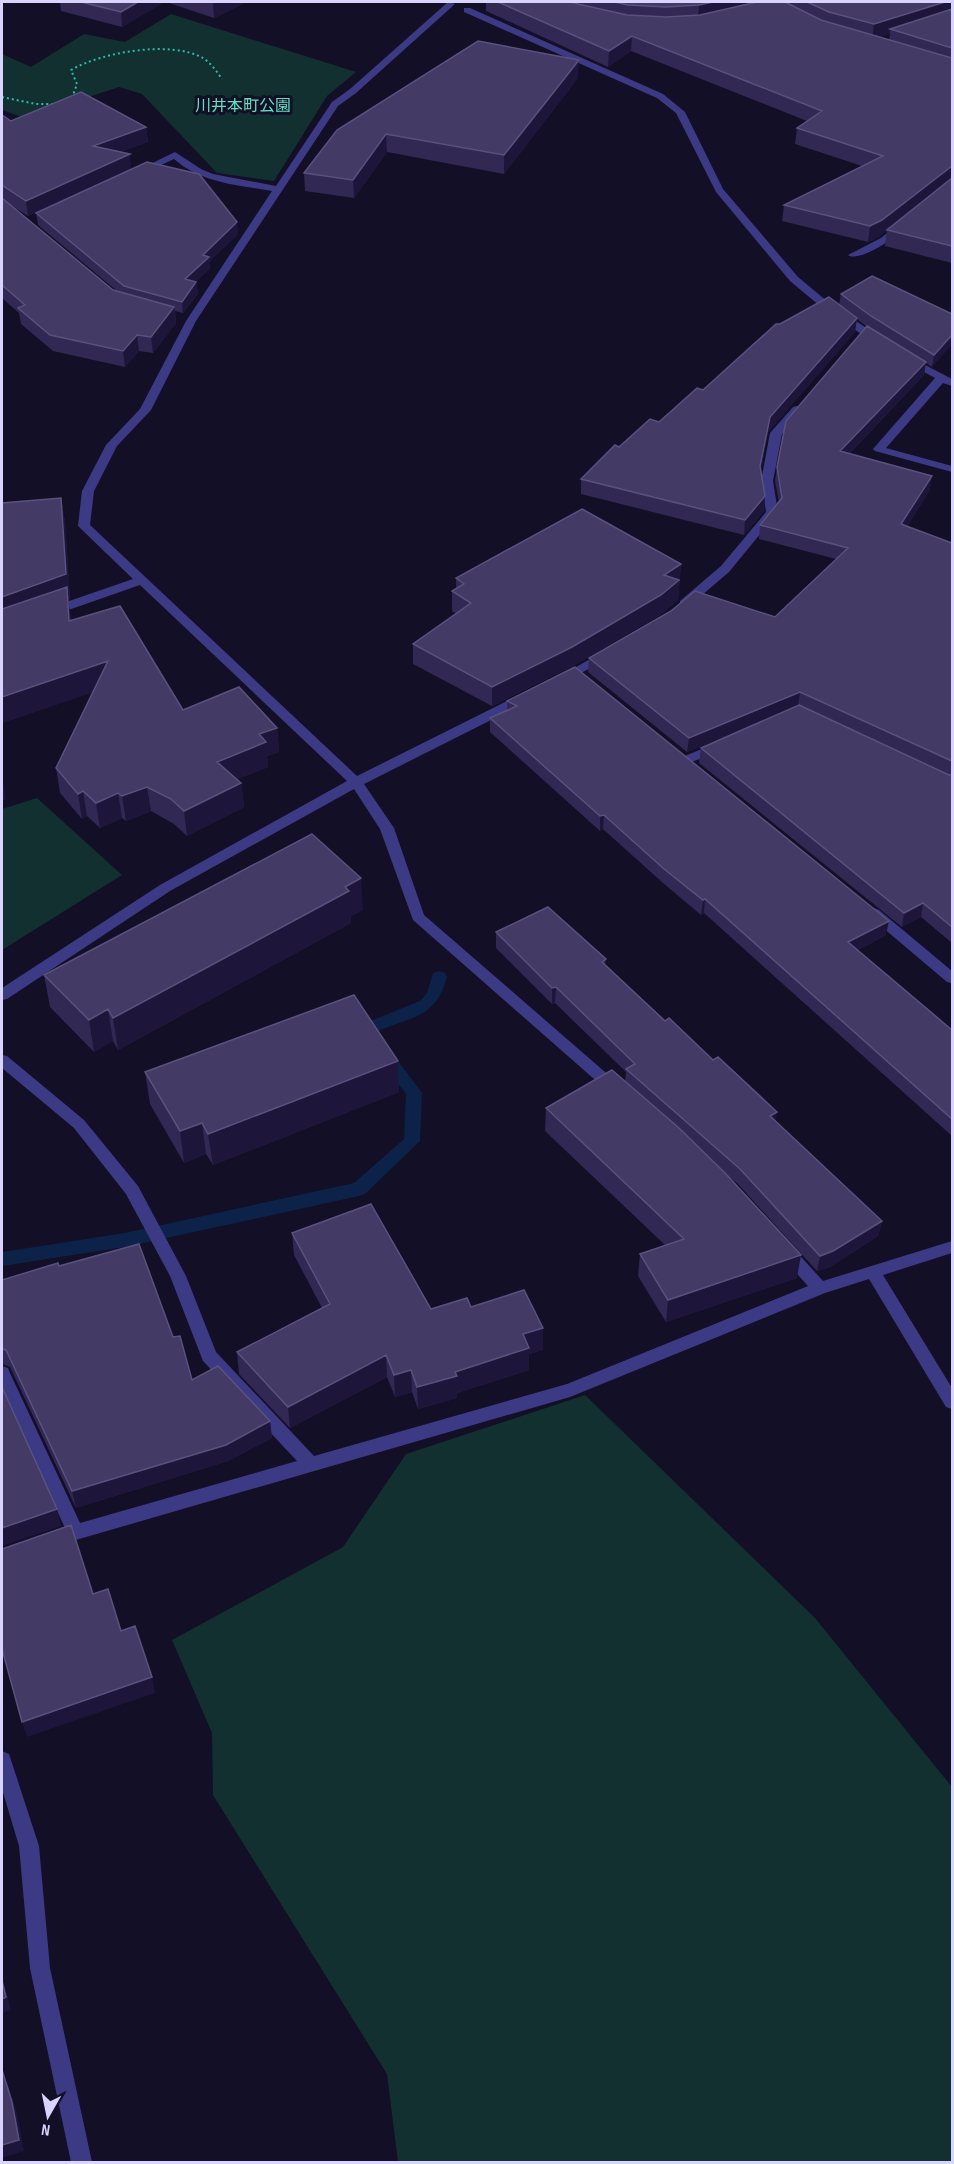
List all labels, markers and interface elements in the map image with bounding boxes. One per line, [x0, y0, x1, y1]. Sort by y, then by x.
park label: 川井本町公園 [195, 97, 291, 116]
north arrow [18, 2086, 78, 2146]
text: N [40, 2119, 52, 2139]

